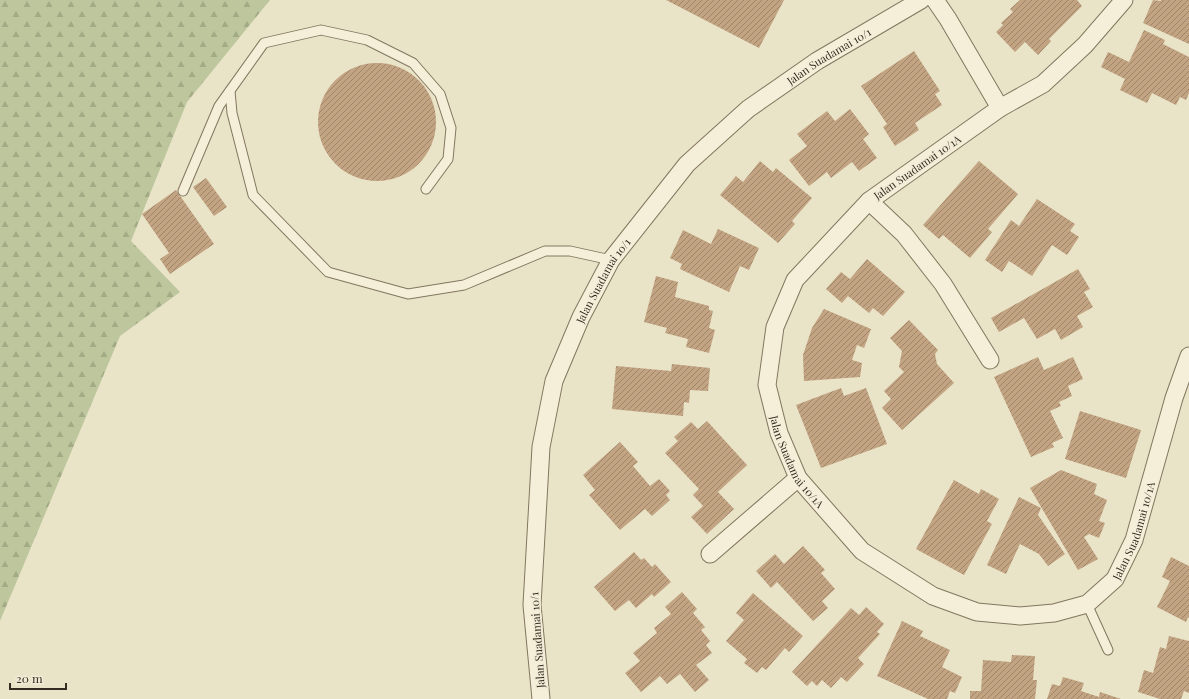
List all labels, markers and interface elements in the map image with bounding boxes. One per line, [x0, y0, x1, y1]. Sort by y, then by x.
street label: Jalan Suadamai 10/1 [783, 24, 873, 88]
street label: Jalan Suadamai 10/1A [870, 131, 964, 203]
street label: Jalan Suadamai 10/1 [571, 235, 633, 326]
street label: Jalan Suadamai 10/1A [767, 413, 828, 511]
street label: Jalan Suadamai 10/1A [1108, 480, 1158, 583]
street label: Jalan Suadamai 10/1 [526, 591, 548, 690]
scale bar [10, 665, 66, 691]
text: 20 m [16, 670, 43, 686]

